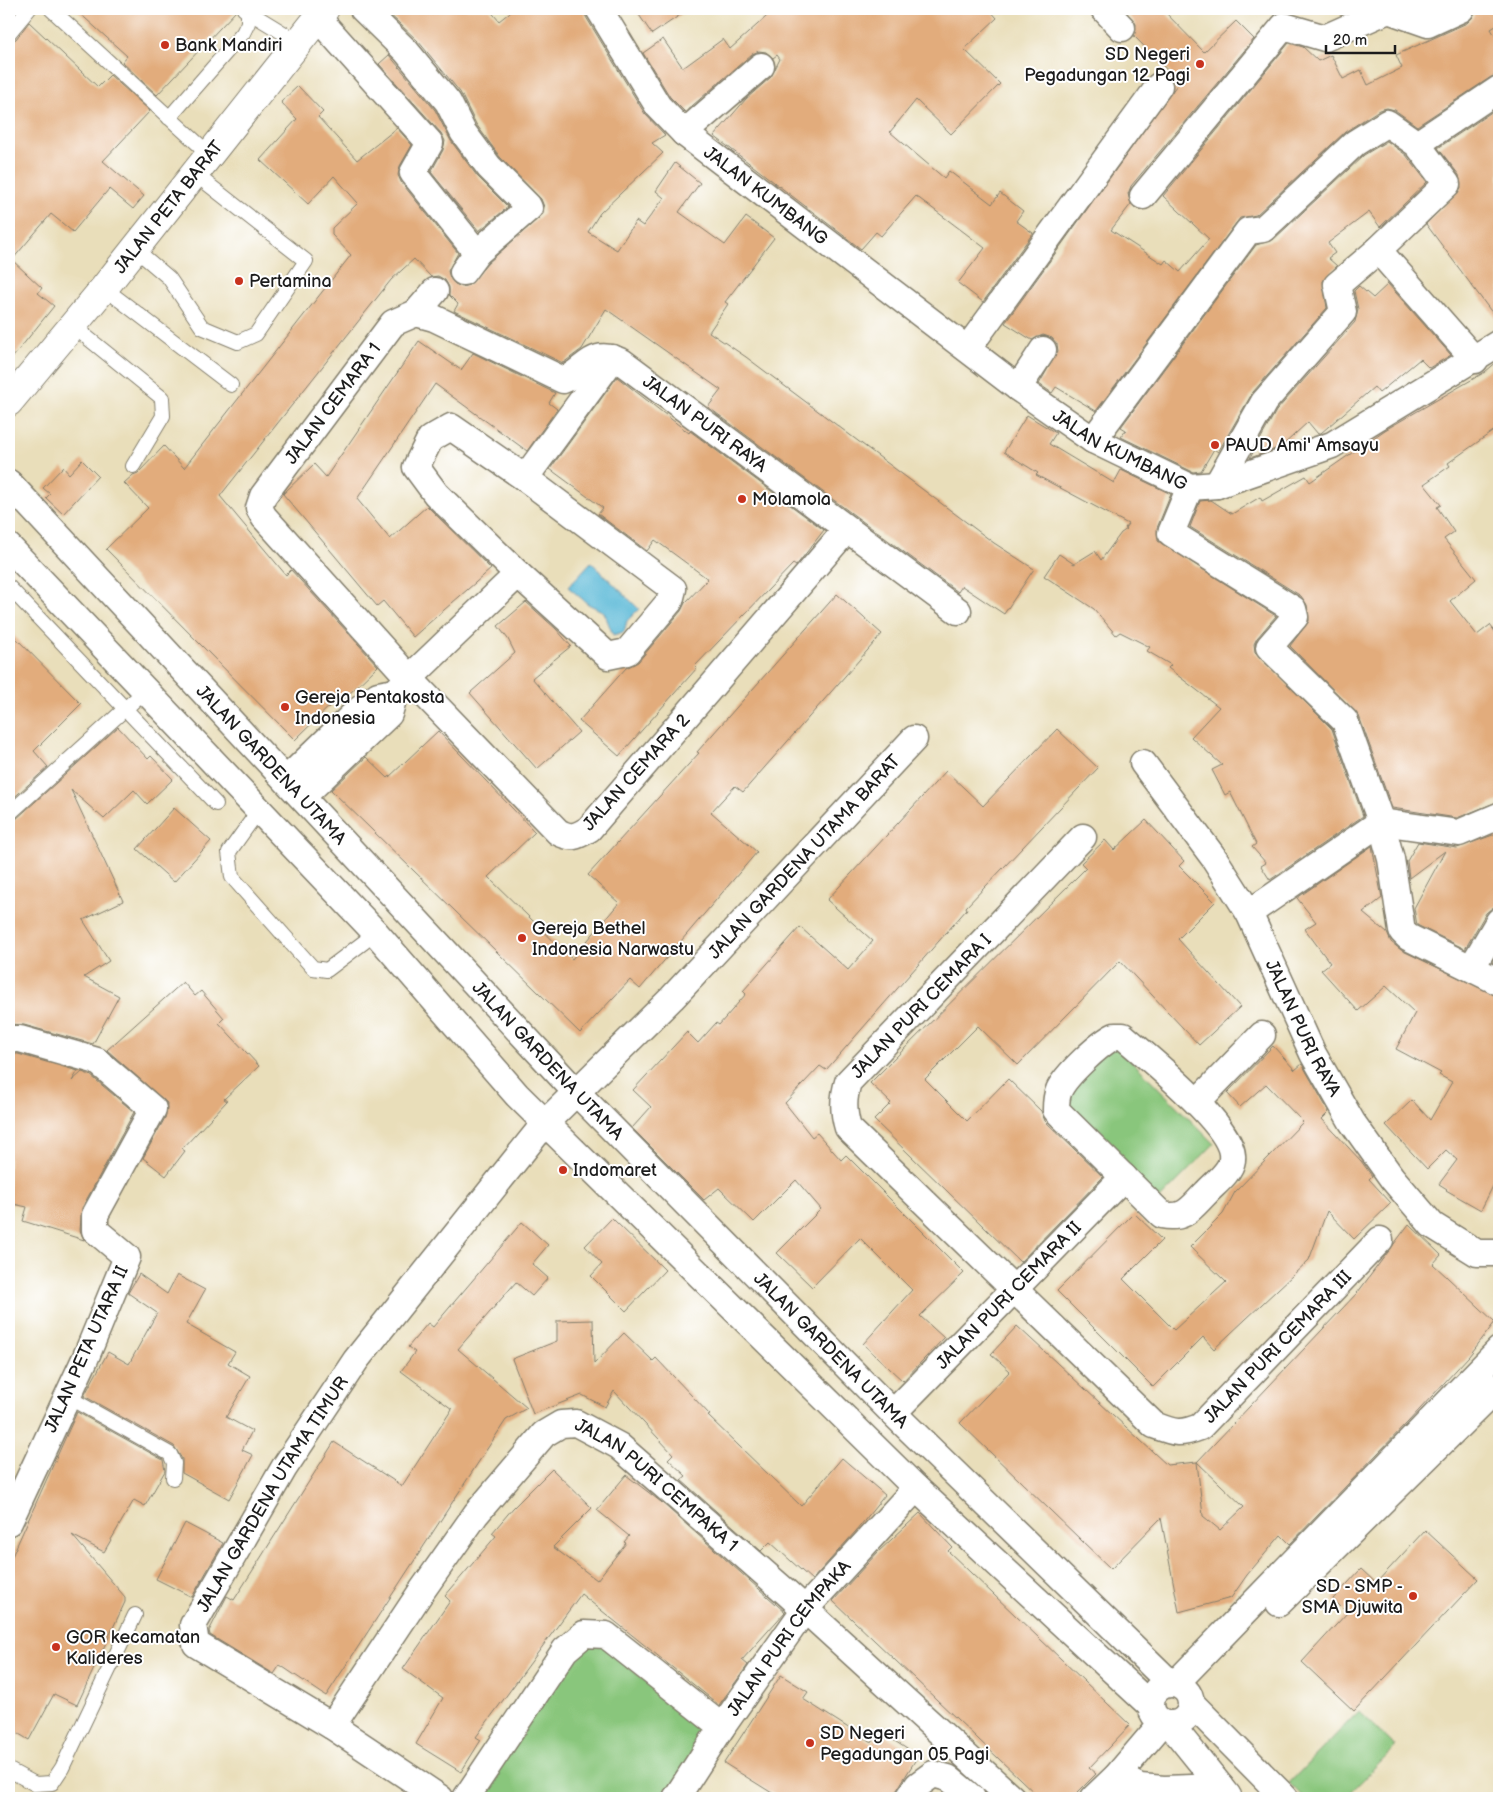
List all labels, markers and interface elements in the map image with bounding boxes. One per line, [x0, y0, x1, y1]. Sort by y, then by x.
scale bar [1326, 22, 1394, 54]
text: 20 m [1333, 31, 1367, 50]
place label: Bank Mandiri [175, 35, 282, 56]
marker: Bank Mandiri [159, 39, 171, 51]
place label: SD Negeri Pegadungan 12 Pagi [1024, 44, 1190, 86]
marker: SD Negeri Pegadungan 12 Pagi [1194, 58, 1206, 70]
street label: JALAN PETA BARAT [110, 136, 228, 278]
street label: JALAN KUMBANG [700, 142, 832, 250]
place label: Pertamina [249, 271, 332, 292]
marker: Pertamina [233, 275, 245, 287]
street label: JALAN CEMARA 1 [281, 339, 385, 468]
street label: JALAN PURI RAYA [639, 371, 771, 477]
street label: JALAN KUMBANG [1048, 405, 1191, 495]
place label: PAUD Ami' Amsayu [1225, 435, 1379, 456]
marker: PAUD Ami' Amsayu [1209, 439, 1221, 451]
place label: Molamola [752, 489, 831, 510]
marker: Molamola [736, 493, 748, 505]
street label: JALAN GARDENA UTAMA [192, 681, 350, 849]
place label: Gereja Pentakosta Indonesia [295, 687, 445, 729]
marker: Gereja Pentakosta Indonesia [279, 701, 291, 713]
street label: JALAN CEMARA 2 [578, 709, 695, 835]
street label: JALAN GARDENA UTAMA BARAT [704, 750, 905, 963]
place label: Gereja Bethel Indonesia Narwastu [532, 918, 694, 960]
street label: JALAN PURI CEMARA I [847, 930, 996, 1083]
marker: Gereja Bethel Indonesia Narwastu [516, 932, 528, 944]
street label: JALAN PURI RAYA [1261, 957, 1345, 1100]
street label: JALAN GARDENA UTAMA [468, 977, 628, 1145]
place label: Indomaret [573, 1160, 657, 1181]
marker: Indomaret [557, 1164, 569, 1176]
street label: JALAN PURI CEMARA II [932, 1217, 1086, 1374]
street label: JALAN PETA UTARA II [40, 1263, 133, 1436]
street label: JALAN PURI CEMARA III [1199, 1266, 1356, 1428]
street label: JALAN GARDENA UTAMA [749, 1268, 912, 1433]
street label: JALAN GARDENA UTAMA TIMUR [193, 1372, 353, 1616]
street label: JALAN PURI CEMPAKA 1 [571, 1414, 742, 1556]
street label: JALAN PURI CEMPAKA [723, 1556, 856, 1720]
place label: SD - SMP - SMA Djuwita [1302, 1576, 1403, 1618]
marker: SD - SMP - SMA Djuwita [1407, 1590, 1419, 1602]
place label: GOR kecamatan Kalideres [66, 1627, 200, 1669]
marker: GOR kecamatan Kalideres [50, 1641, 62, 1653]
place label: SD Negeri Pegadungan 05 Pagi [820, 1723, 989, 1765]
marker: SD Negeri Pegadungan 05 Pagi [804, 1737, 816, 1749]

